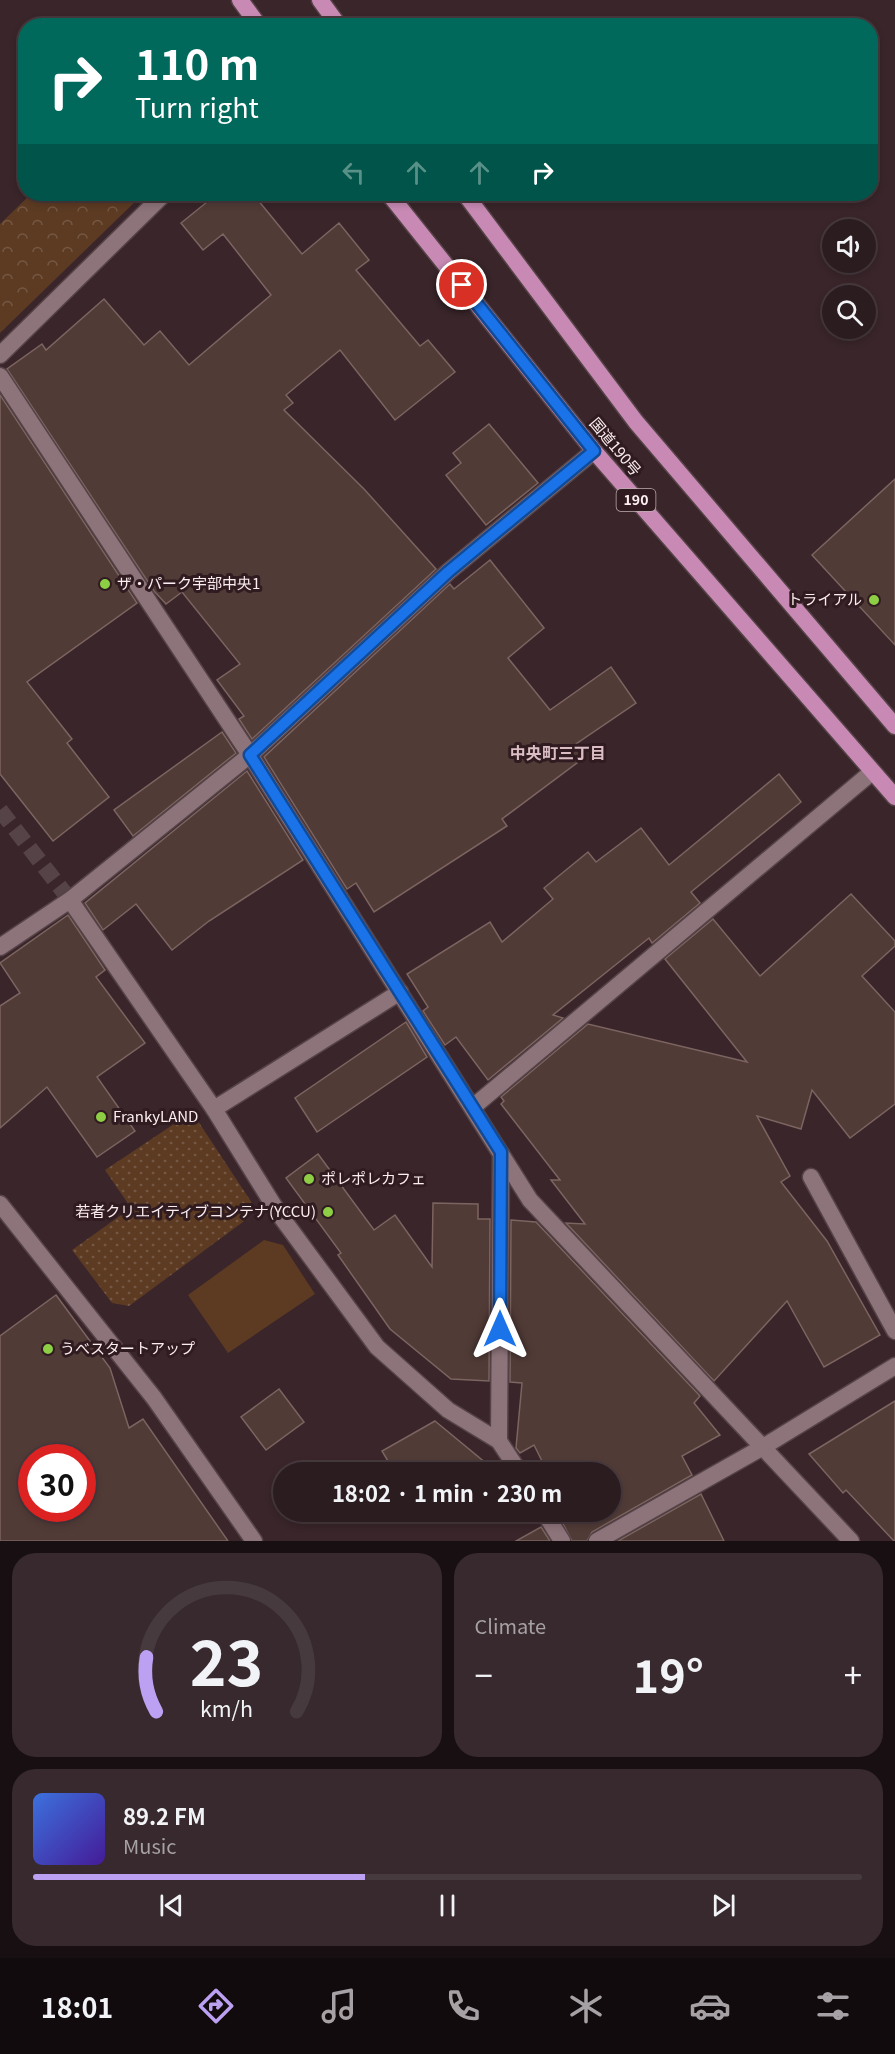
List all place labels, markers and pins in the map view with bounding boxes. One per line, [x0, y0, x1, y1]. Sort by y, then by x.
pin [436, 259, 487, 310]
place label: ザ・パーク宇部中央1 [117, 572, 260, 593]
marker: ザ・パーク宇部中央1 [98, 577, 112, 591]
place label: トライアル [787, 588, 862, 609]
marker: トライアル [867, 593, 881, 607]
place label: FrankyLAND [113, 1105, 198, 1126]
marker: FrankyLAND [94, 1110, 108, 1124]
place label: ポレポレカフェ [321, 1167, 426, 1188]
marker: ポレポレカフェ [302, 1172, 316, 1186]
place label: 若者クリエイティブコンテナ(YCCU) [75, 1200, 316, 1221]
marker: 若者クリエイティブコンテナ(YCCU) [321, 1205, 335, 1219]
place label: うべスタートアップ [60, 1337, 195, 1358]
marker: うべスタートアップ [41, 1342, 55, 1356]

